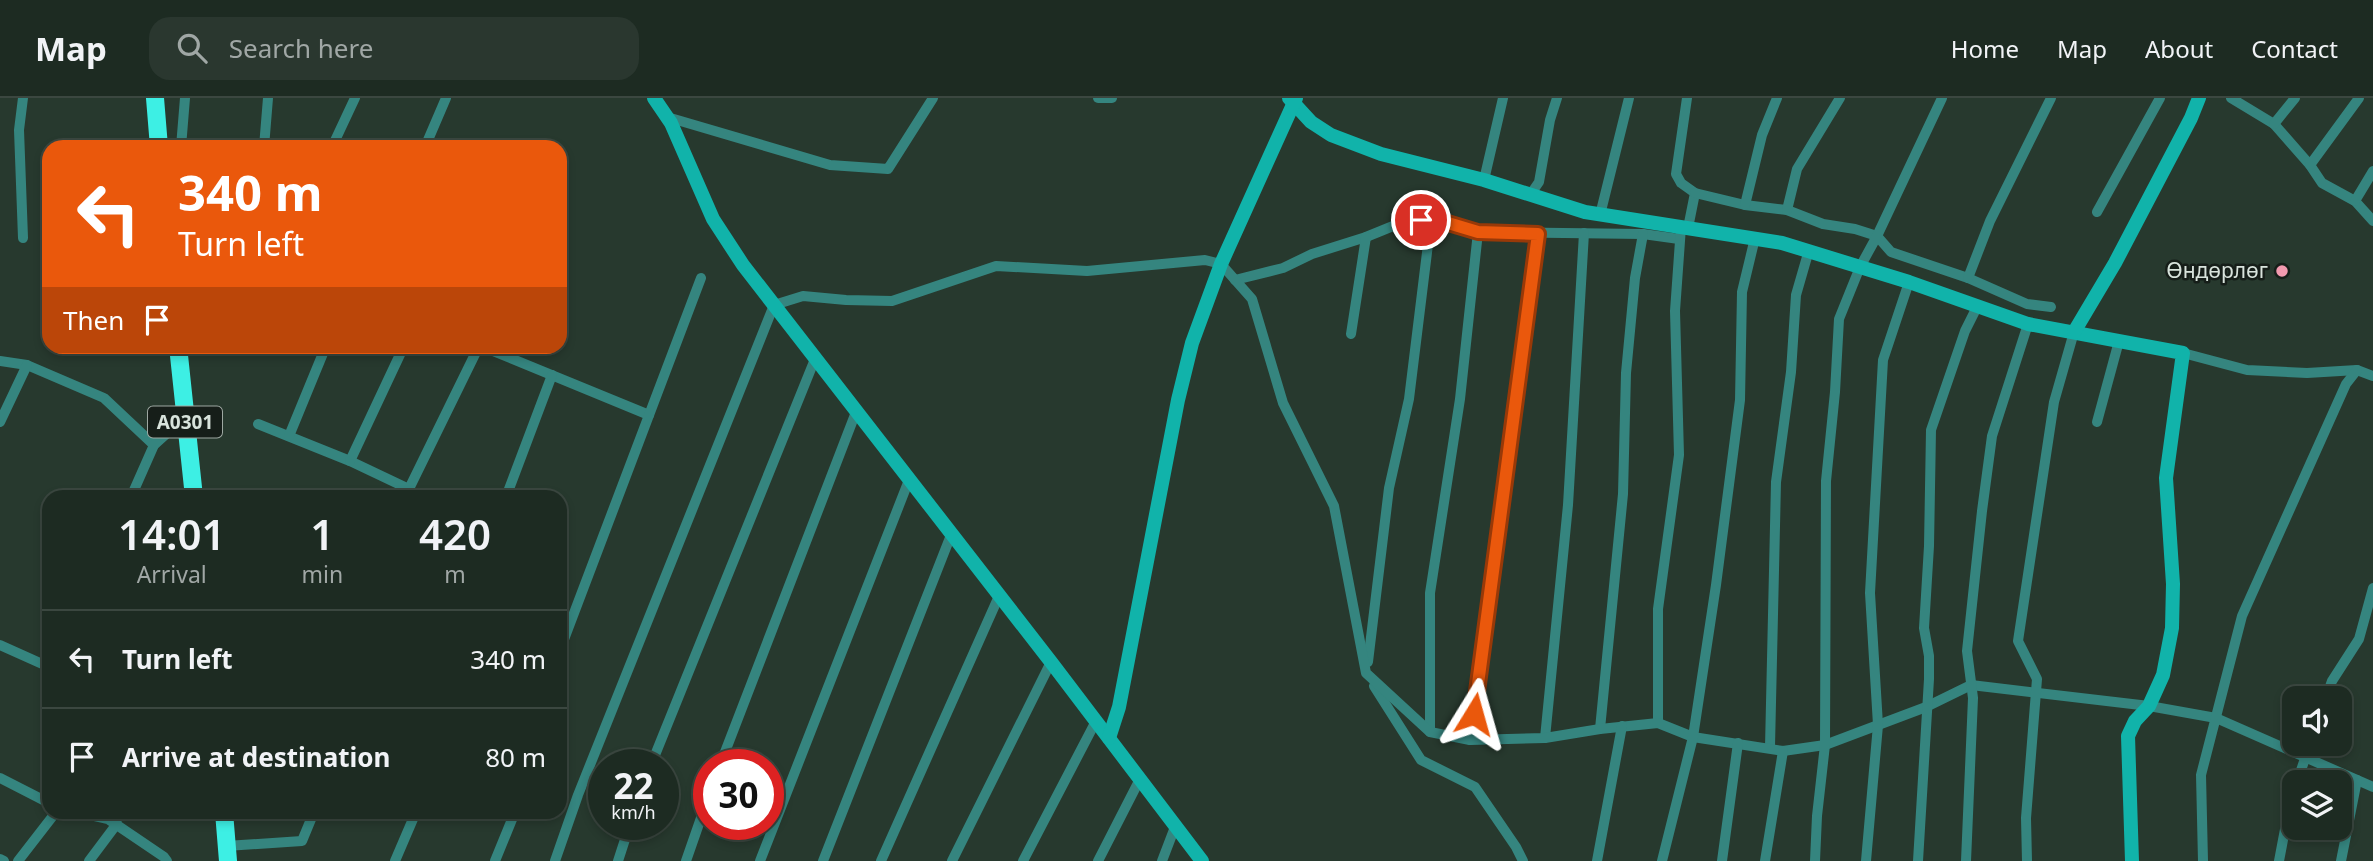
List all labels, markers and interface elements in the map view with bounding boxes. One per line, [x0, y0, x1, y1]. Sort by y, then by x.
search box [149, 17, 639, 80]
text: Map [35, 26, 107, 71]
icon: search [173, 29, 211, 67]
text: Search here [229, 30, 373, 66]
text: Home [1951, 32, 2019, 65]
text: Map [2057, 32, 2107, 65]
text: About [2145, 32, 2213, 65]
text: Contact [2251, 32, 2338, 65]
text: 340 m [178, 159, 323, 225]
icon: left [63, 168, 154, 259]
pin [1391, 190, 1451, 250]
icon: arrive [1402, 201, 1440, 239]
text: Turn left [178, 222, 304, 265]
place label: Өндөрлөг [2166, 256, 2268, 284]
marker: Өндөрлөг [2274, 263, 2290, 279]
icon: arrive [138, 301, 176, 339]
text: Then [63, 302, 124, 338]
road number: A0301 [148, 406, 222, 438]
text: 14:01 [118, 505, 226, 562]
text: 1 [310, 505, 334, 562]
text: 420 [419, 505, 491, 562]
text: Arrival [137, 558, 207, 590]
text: min [301, 558, 343, 590]
text: m [444, 558, 466, 590]
icon: left [63, 640, 101, 678]
text: Turn left [122, 641, 233, 677]
text: 340 m [470, 641, 546, 677]
position arrow [1437, 677, 1511, 751]
map controls [2282, 686, 2352, 840]
button: sound [2282, 686, 2352, 756]
icon: arrive [63, 738, 101, 776]
text: Arrive at destination [122, 739, 391, 775]
text: 80 m [485, 739, 546, 775]
speed limit sign: 30 [693, 749, 784, 840]
text: 22 [613, 762, 654, 809]
button: layers [2282, 770, 2352, 840]
text: km/h [611, 800, 656, 824]

